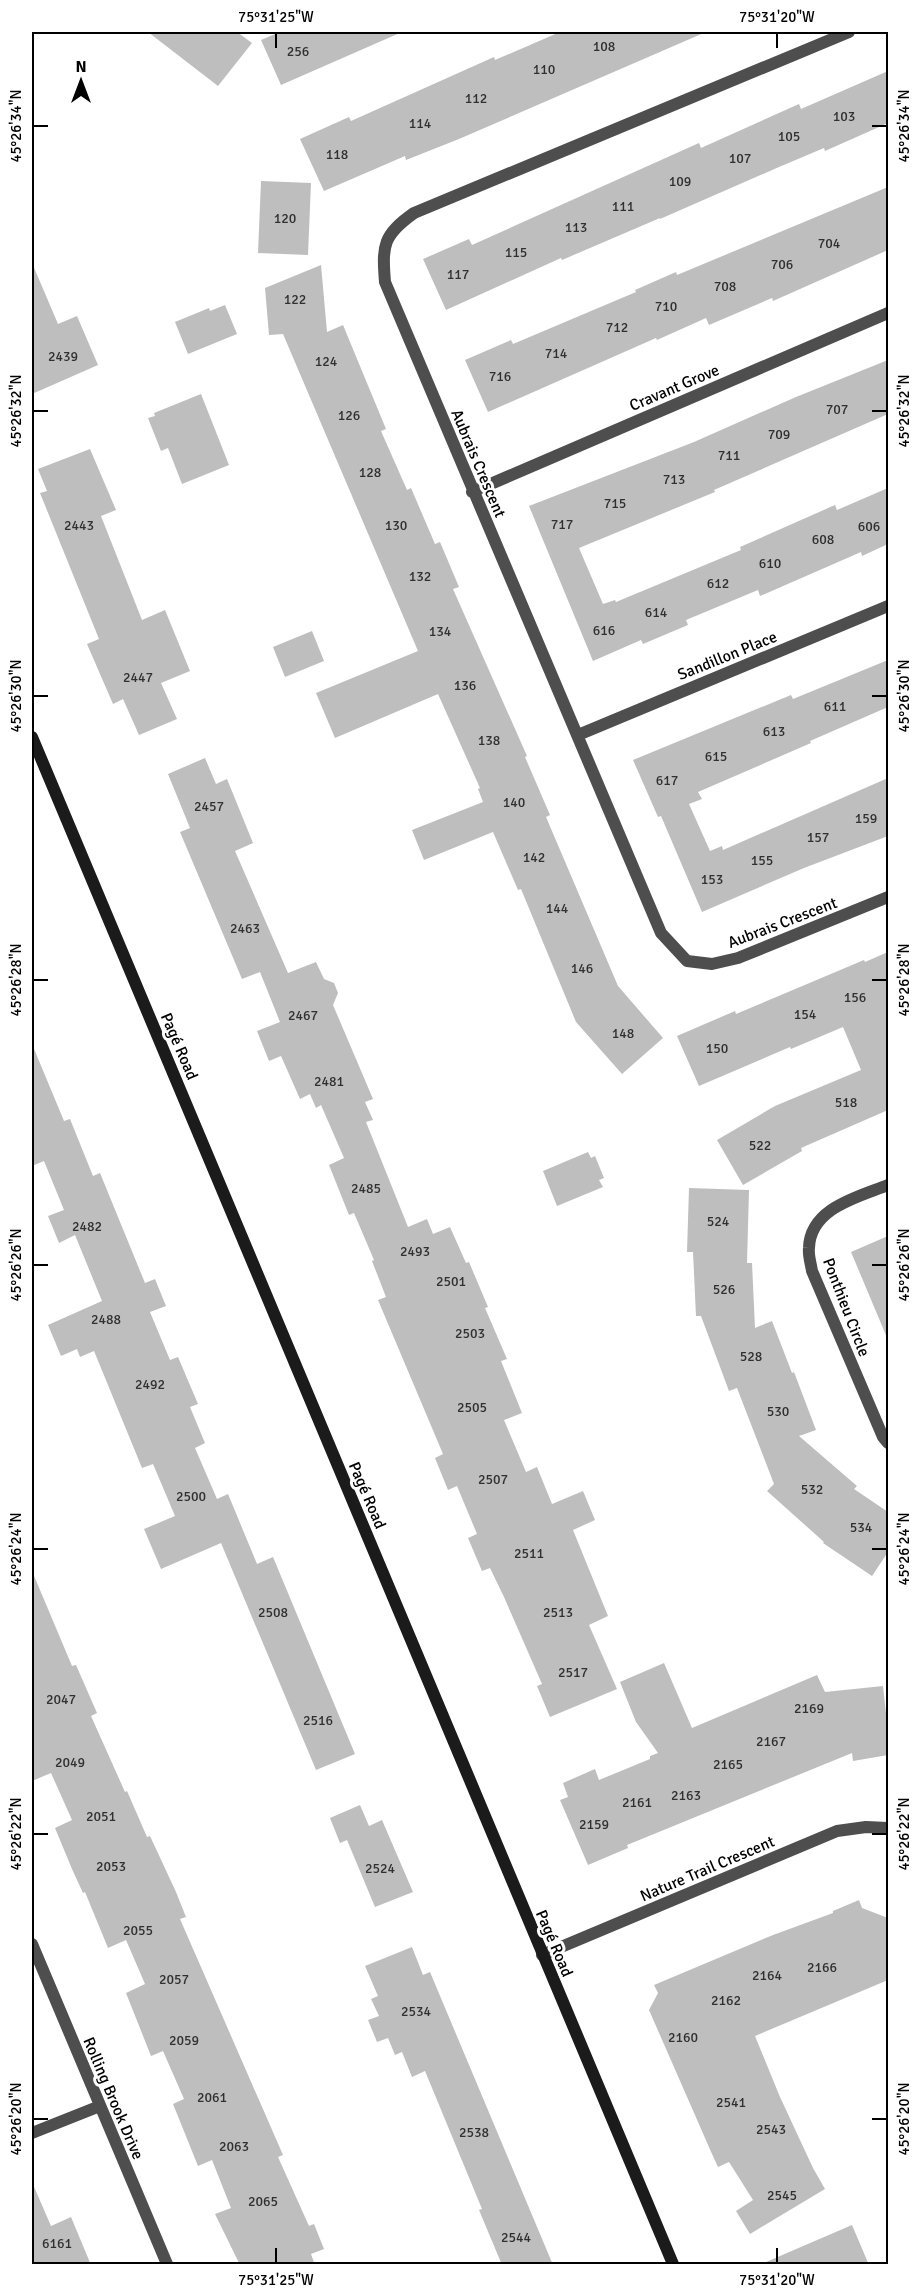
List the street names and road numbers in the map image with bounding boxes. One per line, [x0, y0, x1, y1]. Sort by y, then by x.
street label: Cravant Grove [626, 360, 722, 416]
street label: Aubrais Crescent [446, 406, 510, 521]
street label: Sandillon Place [675, 627, 780, 685]
street label: Aubrais Crescent [725, 893, 840, 953]
street label: Pagé Road [156, 1010, 202, 1083]
street label: Ponthieu Circle [818, 1255, 874, 1360]
street label: Pagé Road [344, 1459, 390, 1532]
street label: Nature Trail Crescent [637, 1831, 778, 1906]
street label: Pagé Road [531, 1907, 577, 1980]
street label: Rolling Brook Drive [78, 2034, 148, 2163]

